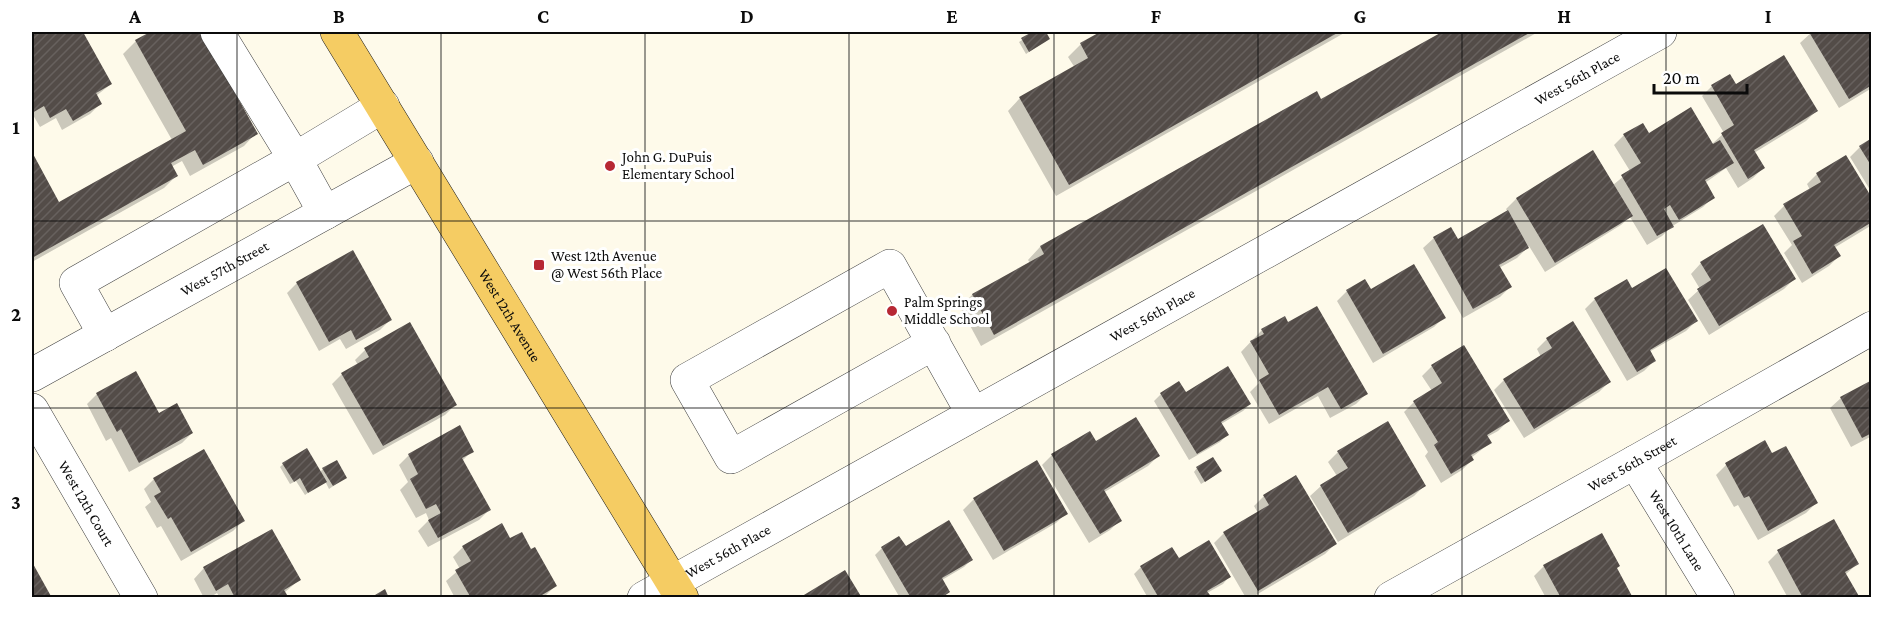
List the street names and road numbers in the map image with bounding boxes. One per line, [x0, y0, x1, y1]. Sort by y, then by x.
street label: West 56th Place [1532, 48, 1623, 108]
street label: West 57th Street [178, 237, 272, 299]
street label: West 12th Avenue [475, 266, 544, 365]
street label: West 56th Place [1107, 284, 1198, 345]
street label: West 56th Street [1585, 432, 1680, 495]
street label: West 12th Court [55, 458, 118, 550]
street label: West 10th Lane [1646, 487, 1708, 574]
street label: West 56th Place [682, 521, 774, 581]

